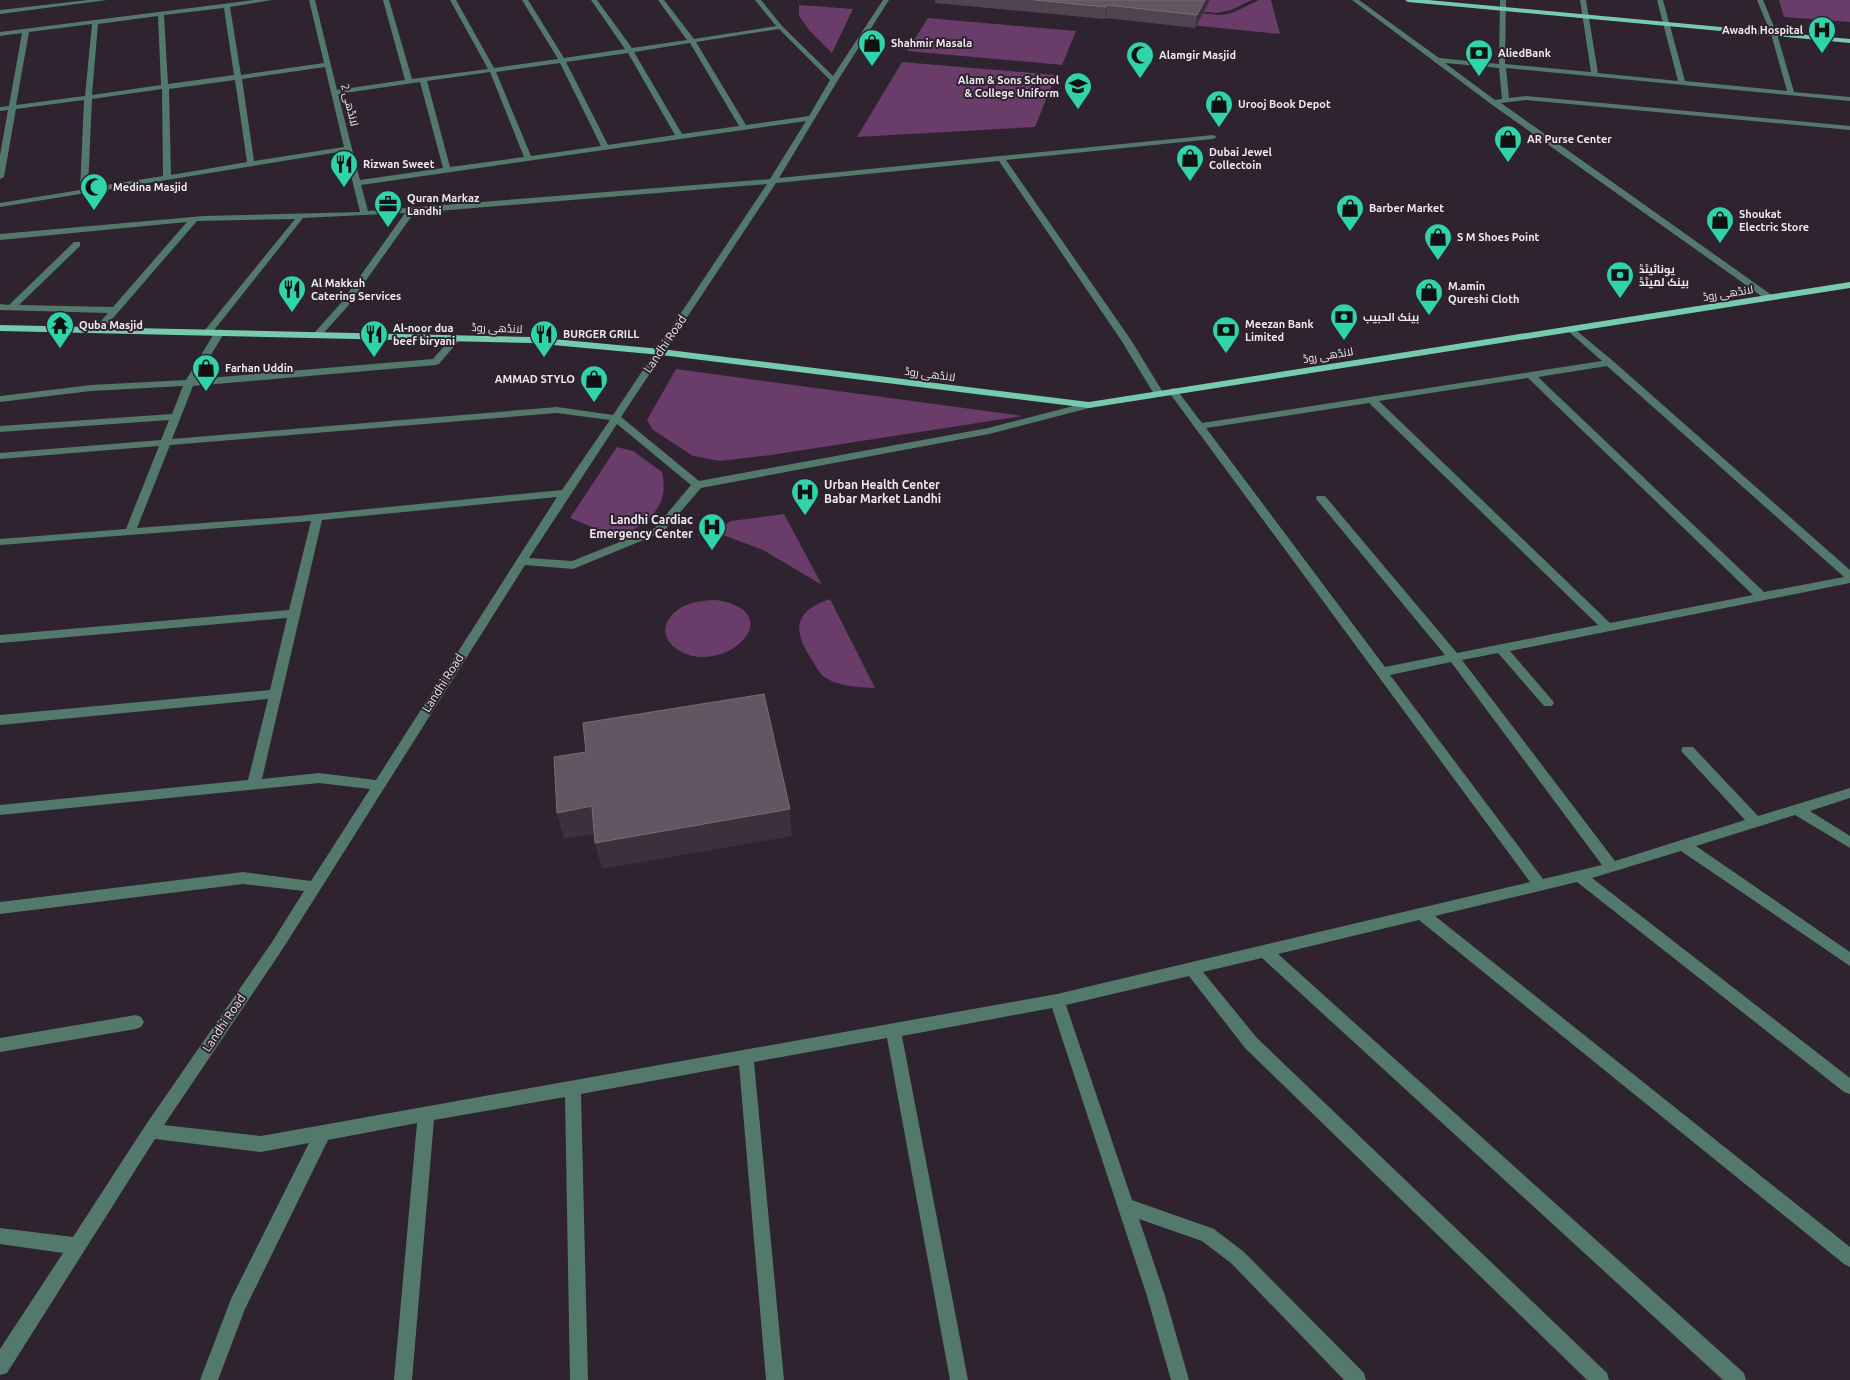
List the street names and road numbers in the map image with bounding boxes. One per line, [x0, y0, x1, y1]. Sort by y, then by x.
street label: لانڈھی 2 [338, 83, 361, 128]
street label: لانڈھی روڈ [1702, 283, 1754, 304]
street label: Landhi Road [641, 313, 689, 375]
street label: لانڈھی روڈ [471, 321, 523, 336]
street label: لانڈھی روڈ [1302, 345, 1354, 366]
street label: لانڈھی روڈ [904, 365, 956, 384]
street label: Landhi Road [419, 651, 466, 714]
street label: Landhi Road [200, 992, 248, 1054]

